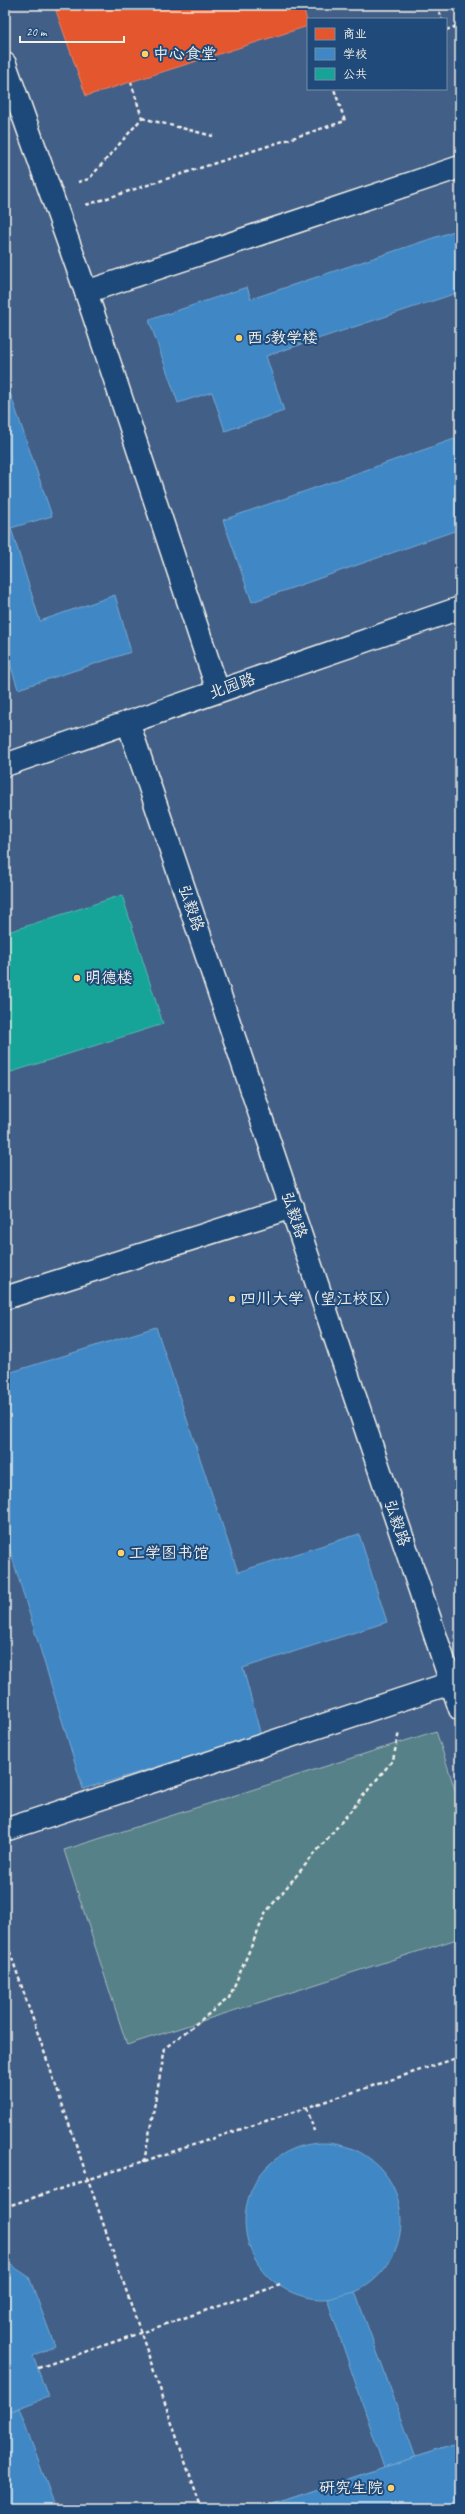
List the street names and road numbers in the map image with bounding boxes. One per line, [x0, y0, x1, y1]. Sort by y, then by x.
street label: 北园路 [206, 669, 258, 703]
street label: 弘毅路 [174, 882, 208, 934]
street label: 弘毅路 [277, 1189, 311, 1241]
street label: 弘毅路 [380, 1497, 414, 1549]

